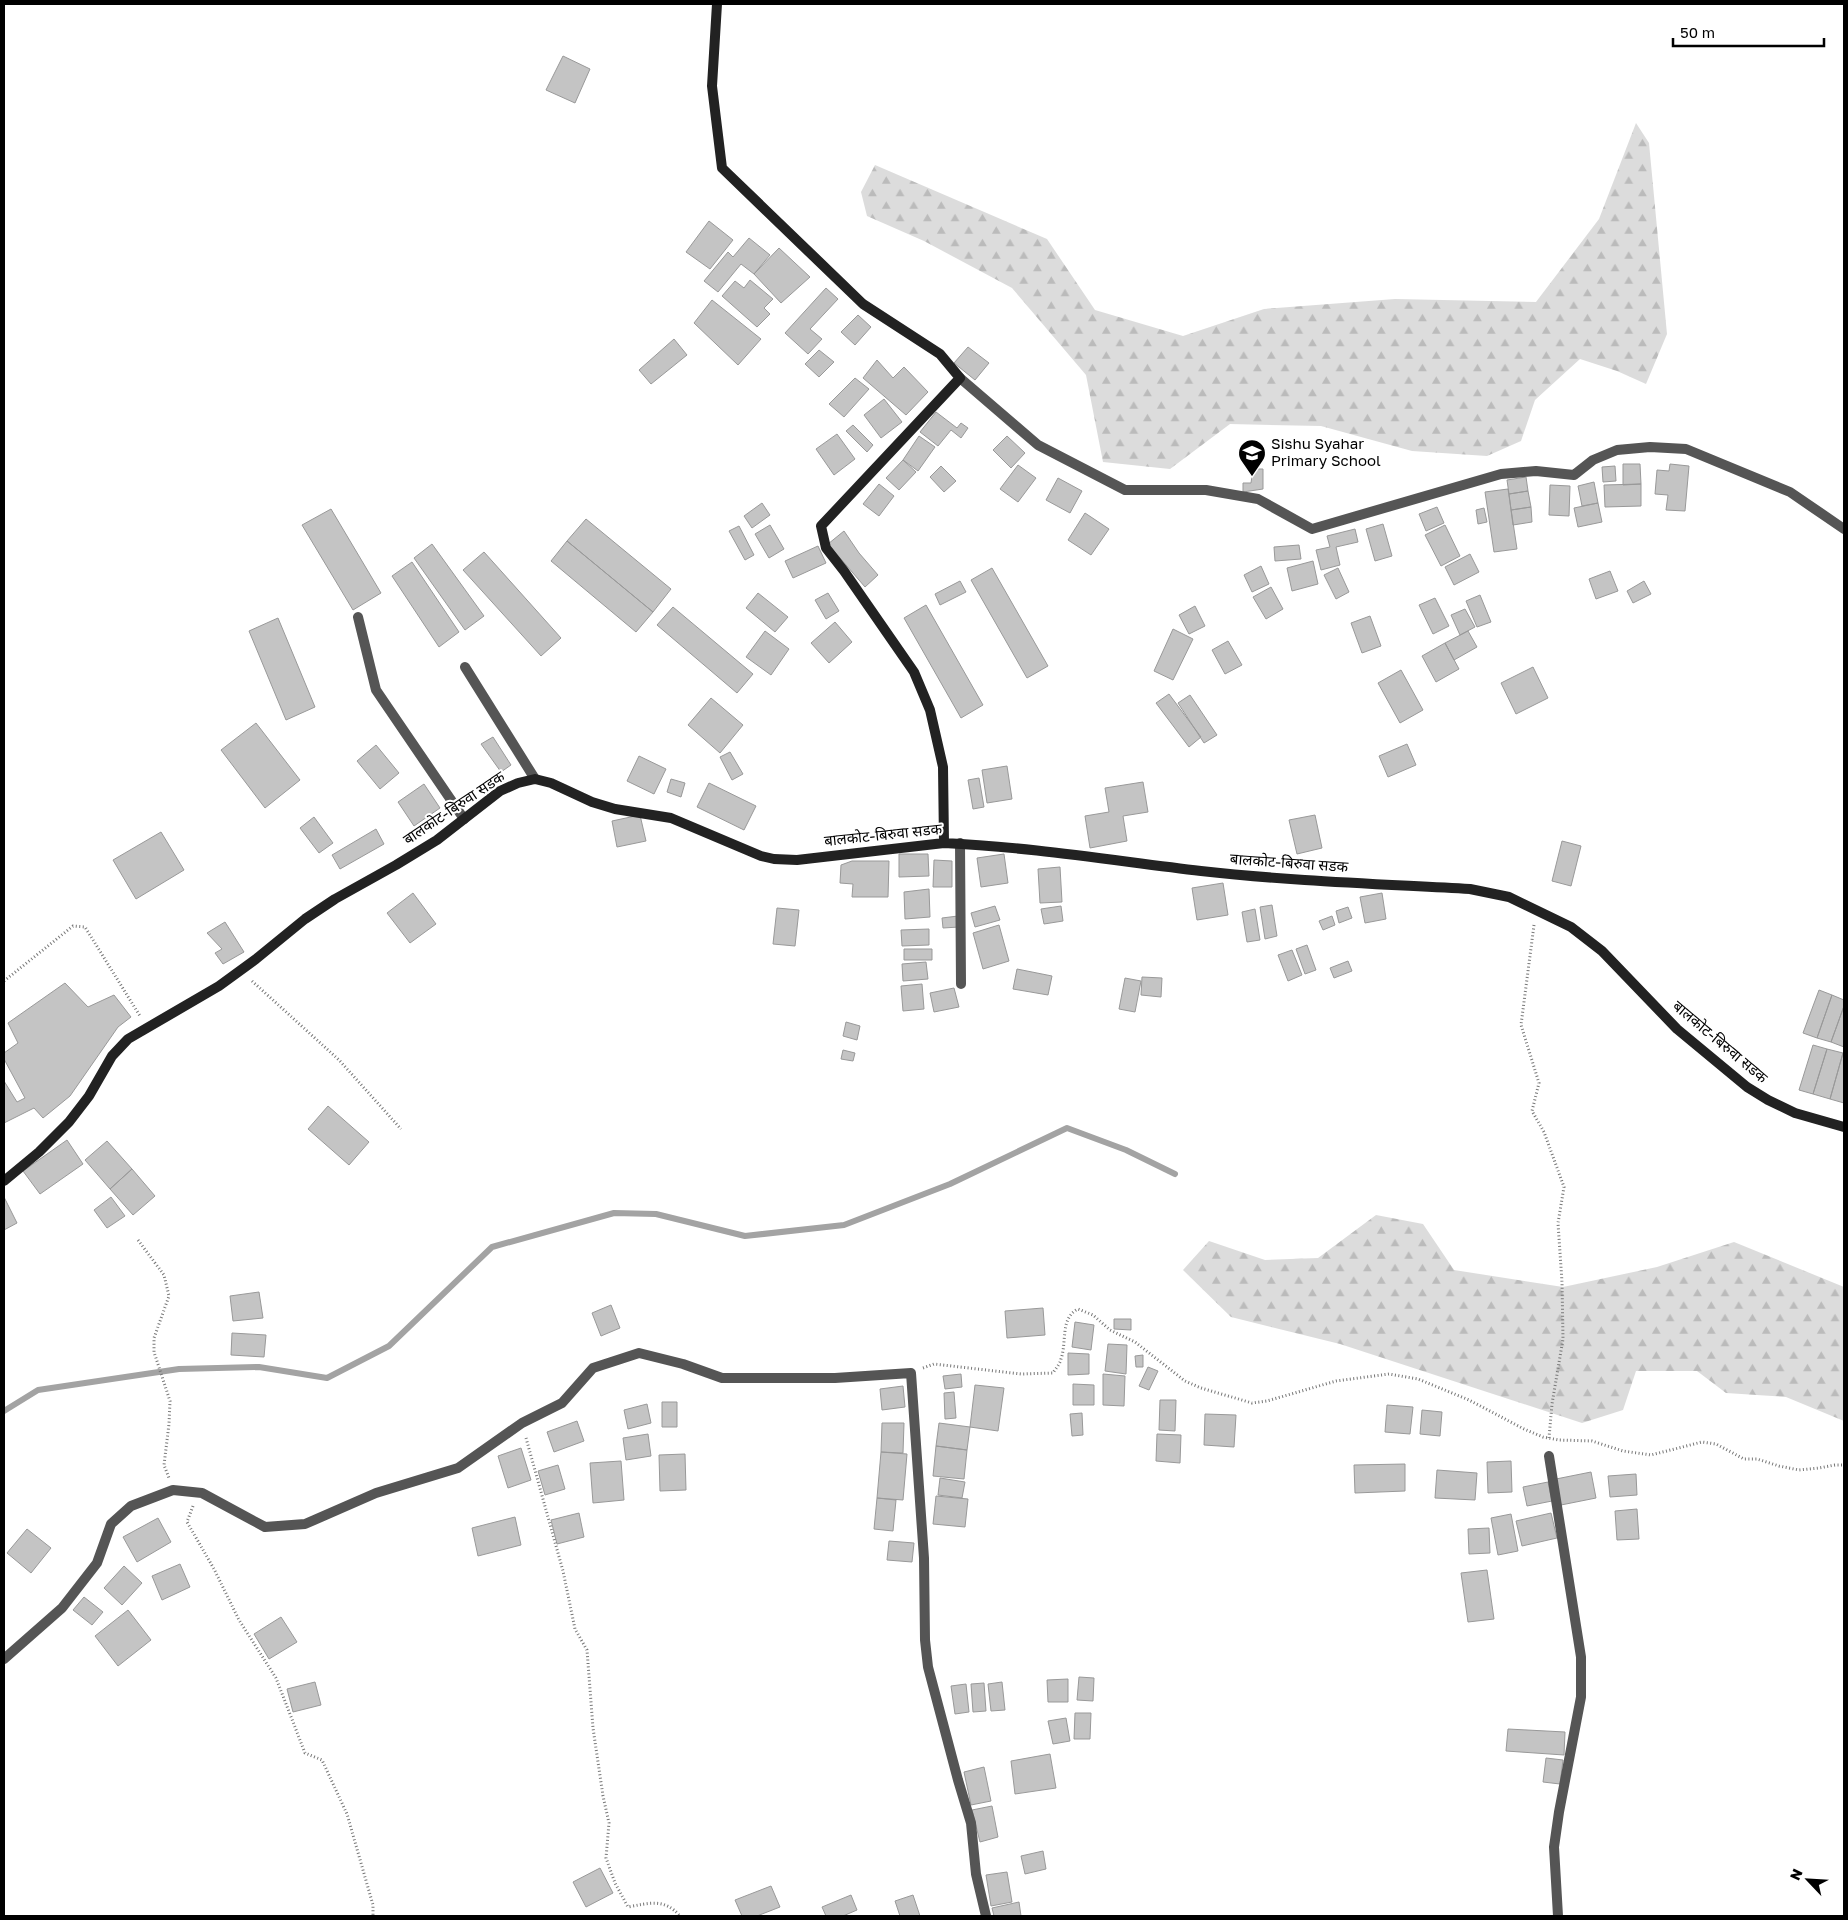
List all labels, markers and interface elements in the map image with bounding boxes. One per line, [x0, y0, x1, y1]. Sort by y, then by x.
scale bar [1673, 15, 1824, 47]
text: 50 m [1680, 23, 1715, 41]
place label: Sishu Syahar Primary School [1271, 434, 1381, 469]
school or university icon: Sishu Syahar Primary School [1237, 438, 1267, 477]
street label: बालकोट-बिरुवा सडक [399, 766, 508, 848]
street label: बालकोट-बिरुवा सडक [823, 819, 943, 849]
street label: बालकोट-बिरुवा सडक [1229, 849, 1349, 875]
street label: बालकोट-बिरुवा सडक [1670, 996, 1772, 1086]
north arrow [1783, 1855, 1833, 1905]
text: N [1786, 1866, 1806, 1883]

